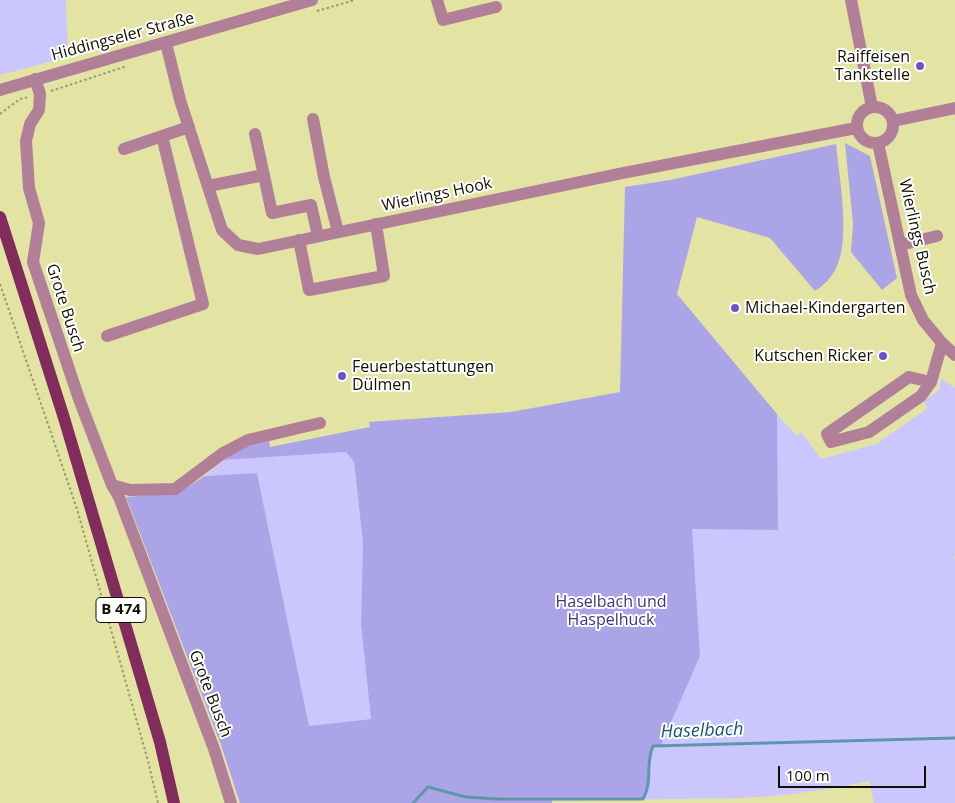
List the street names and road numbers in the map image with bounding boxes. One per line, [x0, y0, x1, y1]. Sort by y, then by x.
street label: Hiddingseler Straße [49, 9, 197, 65]
street label: Wierlings Hook [380, 174, 494, 216]
street label: Wierlings Busch [894, 177, 940, 297]
street label: Grote Busch [42, 261, 88, 355]
road number: B 474 [96, 598, 146, 622]
street label: Grote Busch [185, 648, 235, 740]

